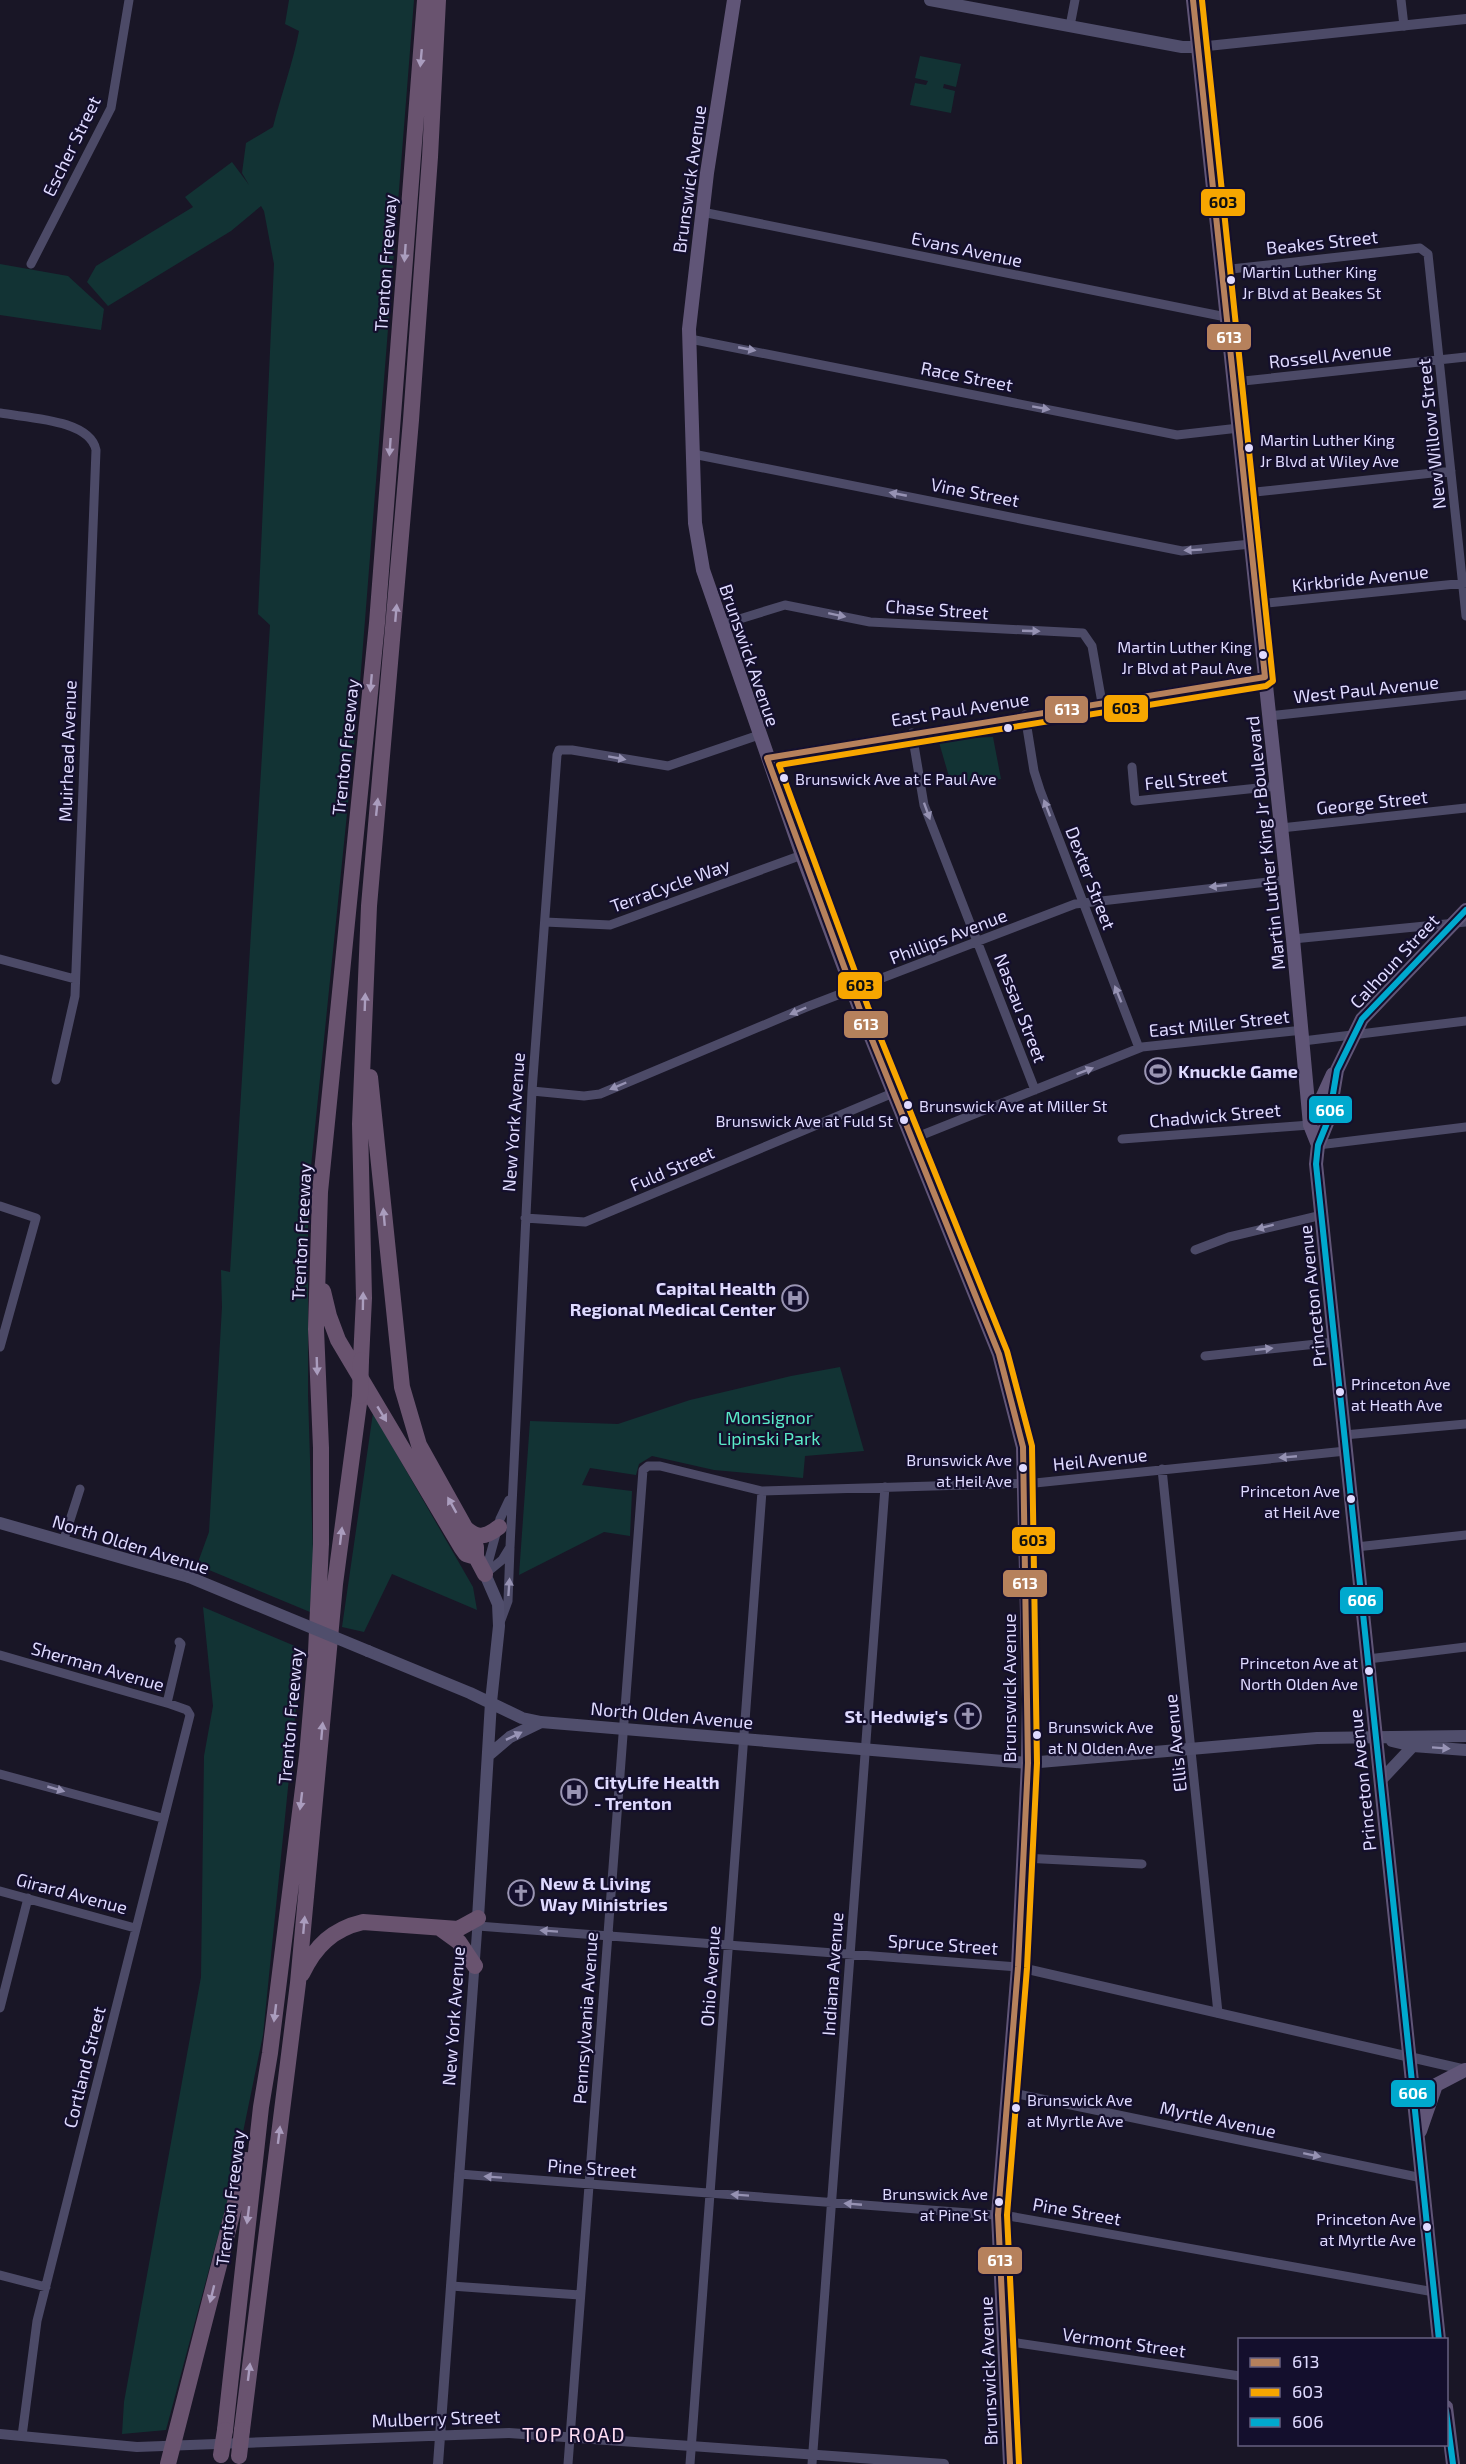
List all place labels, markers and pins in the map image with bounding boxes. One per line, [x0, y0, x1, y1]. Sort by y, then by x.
place label: Martin Luther King Jr Blvd at Beakes St [1242, 262, 1381, 302]
marker: Martin Luther King Jr Blvd at Beakes St [1225, 274, 1237, 286]
place label: Martin Luther King Jr Blvd at Wiley Ave [1260, 430, 1399, 470]
marker: Martin Luther King Jr Blvd at Wiley Ave [1243, 442, 1255, 454]
place label: Martin Luther King Jr Blvd at Paul Ave [1117, 637, 1252, 677]
marker: Martin Luther King Jr Blvd at Paul Ave [1257, 649, 1269, 661]
unlabelled marker [1002, 722, 1014, 734]
place label: Brunswick Ave at E Paul Ave [795, 769, 997, 788]
marker: Brunswick Ave at E Paul Ave [778, 772, 790, 784]
sports icon: Knuckle Game [1143, 1056, 1173, 1086]
place label: Knuckle Game [1178, 1060, 1298, 1082]
place label: Brunswick Ave at Miller St [919, 1096, 1107, 1115]
marker: Brunswick Ave at Miller St [902, 1099, 914, 1111]
place label: Brunswick Ave at Fuld St [715, 1111, 893, 1130]
marker: Brunswick Ave at Fuld St [898, 1114, 910, 1126]
place label: Capital Health Regional Medical Center [570, 1277, 776, 1320]
hospital icon: Capital Health Regional Medical Center [780, 1283, 810, 1313]
place label: Princeton Ave at Heath Ave [1351, 1374, 1451, 1414]
marker: Princeton Ave at Heath Ave [1334, 1386, 1346, 1398]
place label: Brunswick Ave at Heil Ave [906, 1450, 1012, 1490]
marker: Brunswick Ave at Heil Ave [1017, 1462, 1029, 1474]
place label: Princeton Ave at Heil Ave [1240, 1481, 1340, 1521]
marker: Princeton Ave at Heil Ave [1345, 1493, 1357, 1505]
place label: Princeton Ave at North Olden Ave [1240, 1653, 1358, 1693]
marker: Princeton Ave at North Olden Ave [1363, 1665, 1375, 1677]
church icon: St. Hedwig's [953, 1701, 983, 1731]
place label: St. Hedwig's [844, 1705, 948, 1727]
place label: Brunswick Ave at N Olden Ave [1048, 1717, 1154, 1757]
marker: Brunswick Ave at N Olden Ave [1031, 1729, 1043, 1741]
place label: CityLife Health - Trenton [594, 1771, 720, 1814]
hospital icon: CityLife Health - Trenton [559, 1777, 589, 1807]
place label: New & Living Way Ministries [540, 1872, 668, 1915]
church icon: New & Living Way Ministries [506, 1878, 536, 1908]
place label: Brunswick Ave at Myrtle Ave [1027, 2090, 1133, 2130]
marker: Brunswick Ave at Myrtle Ave [1010, 2102, 1022, 2114]
place label: Brunswick Ave at Pine St [882, 2184, 988, 2224]
marker: Brunswick Ave at Pine St [993, 2196, 1005, 2208]
place label: Princeton Ave at Myrtle Ave [1316, 2209, 1416, 2249]
marker: Princeton Ave at Myrtle Ave [1421, 2221, 1433, 2233]

